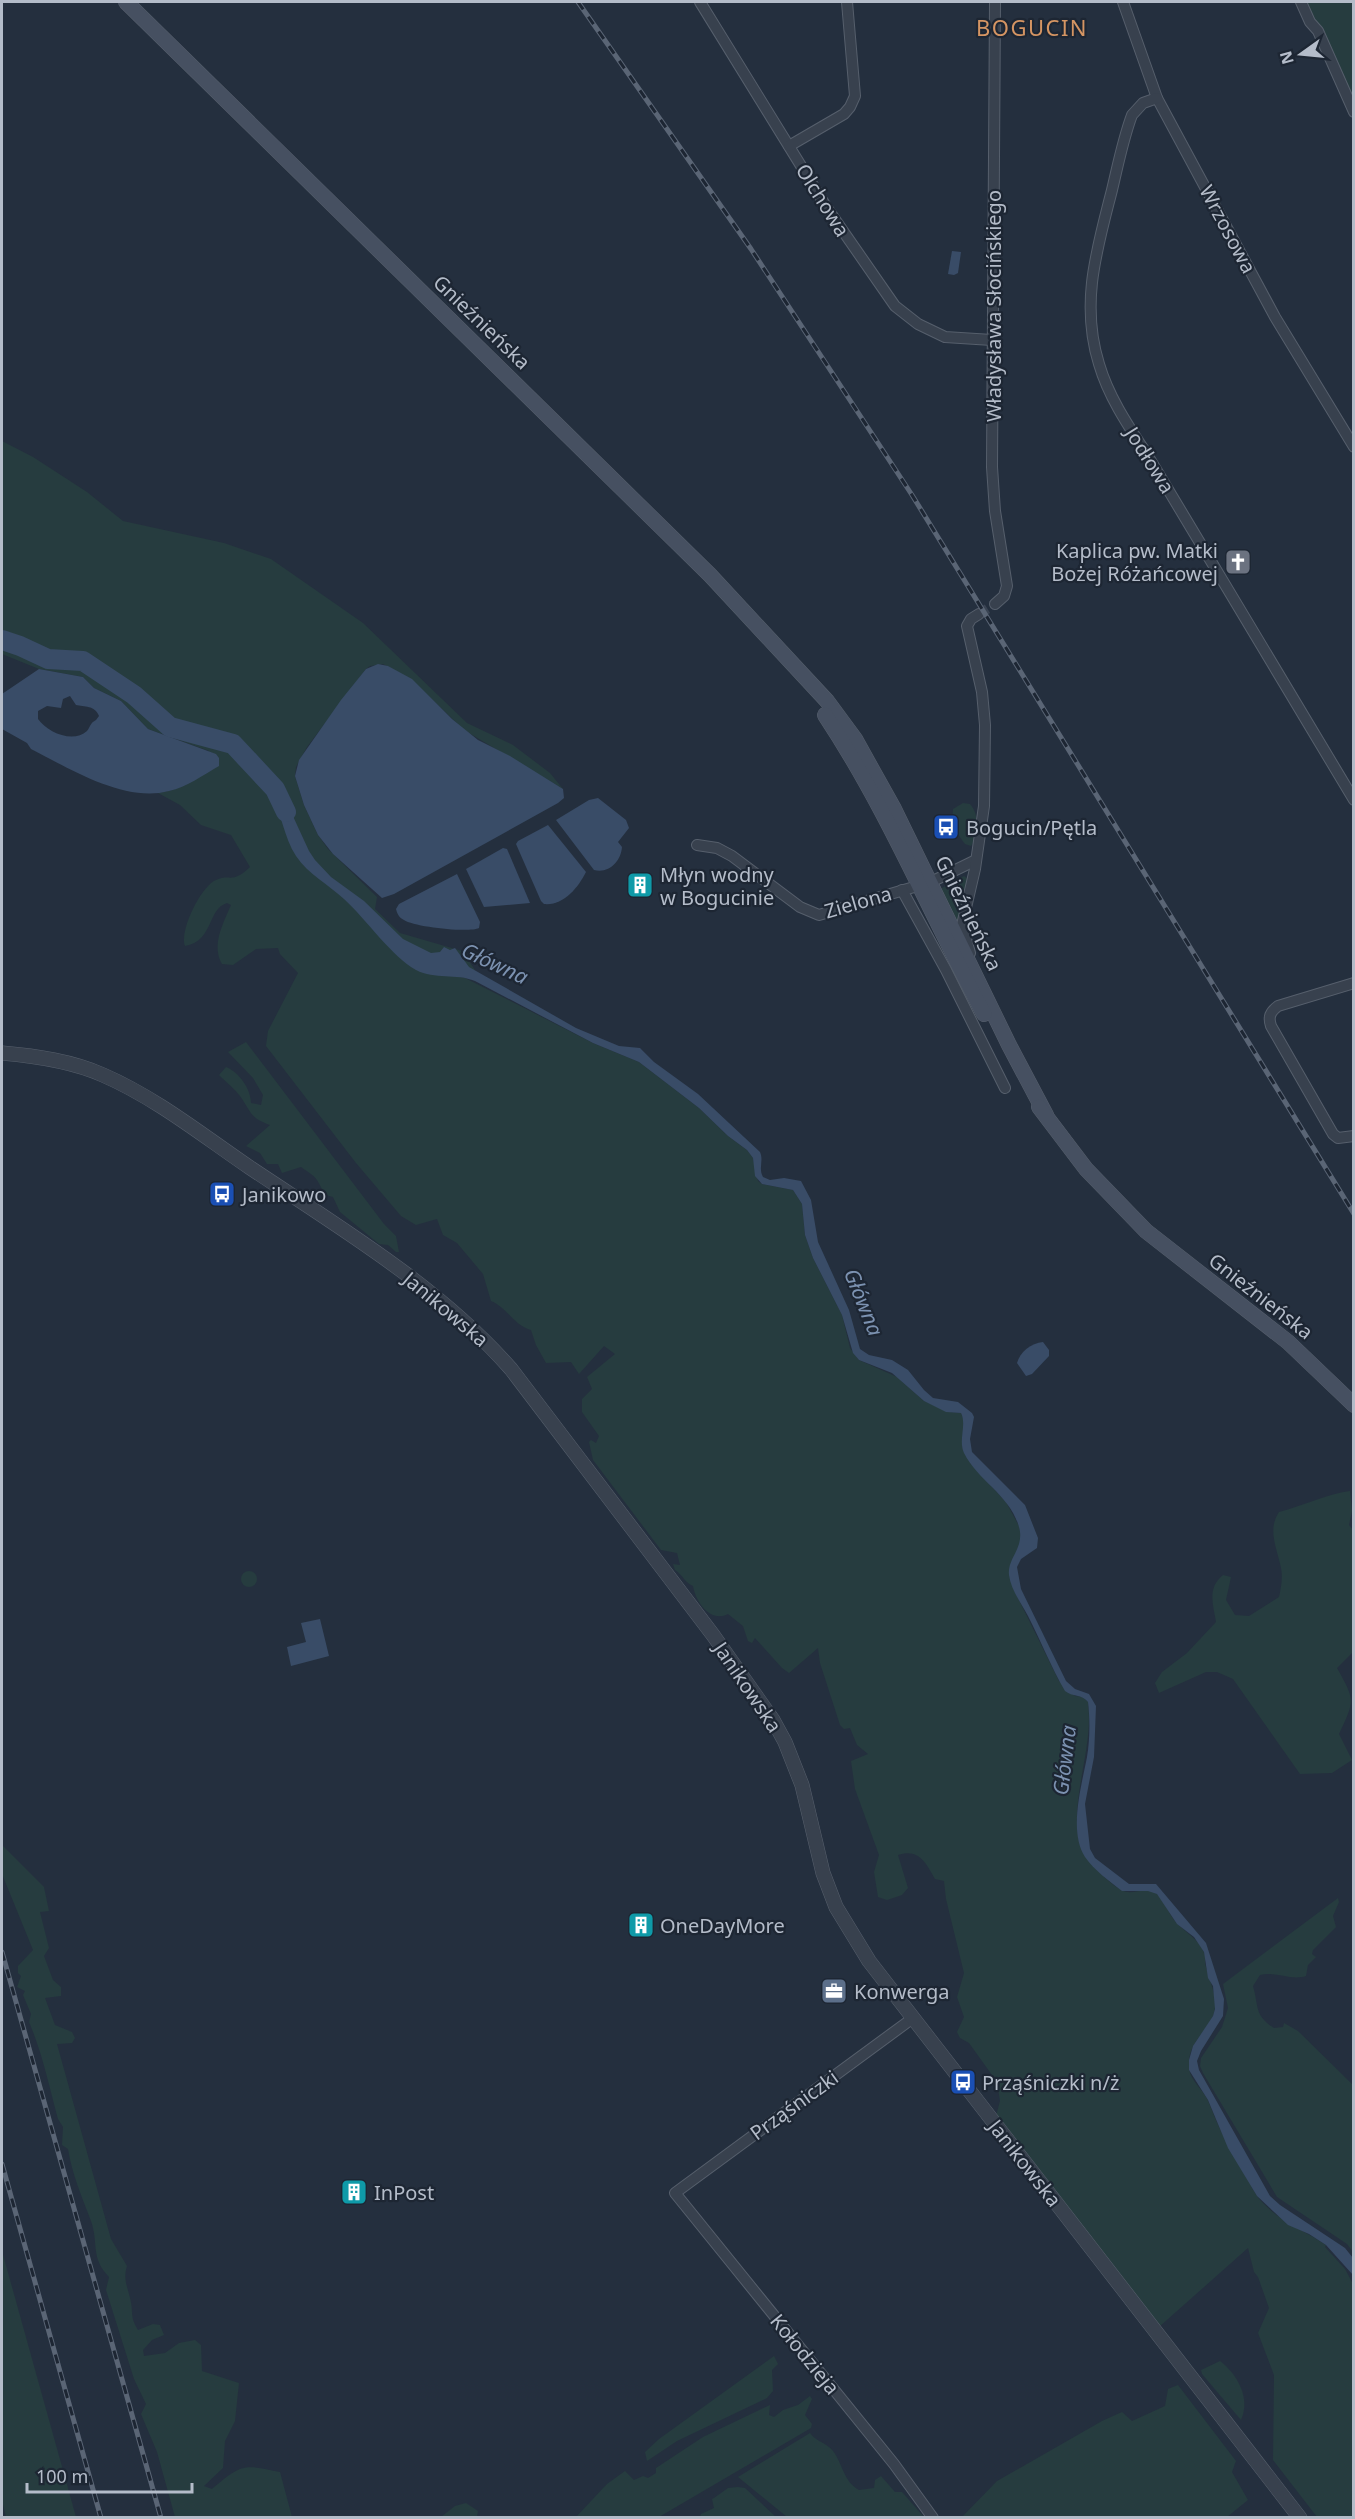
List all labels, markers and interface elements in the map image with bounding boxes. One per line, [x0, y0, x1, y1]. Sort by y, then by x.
district label: BOGUCIN [976, 12, 1088, 42]
north arrow [1271, 24, 1331, 84]
text: N [1274, 49, 1299, 67]
street label: Olchowa [790, 158, 856, 242]
street label: Wrzosowa [1193, 180, 1263, 278]
street label: Władysława Słocińskiego [980, 190, 1007, 422]
street label: Gnieźnieńska [428, 269, 536, 375]
street label: Jodłowa [1118, 420, 1181, 498]
place label: Kaplica pw. Matki Bożej Różańcowej [1051, 537, 1218, 587]
church icon: Kaplica pw. Matki Bożej Różańcowej [1223, 547, 1253, 577]
bus stop icon: Bogucin/Pętla [931, 812, 961, 842]
place label: Bogucin/Pętla [966, 814, 1097, 841]
street label: Gnieźnieńska [929, 851, 1009, 975]
place label: Młyn wodny w Bogucinie [660, 861, 775, 911]
building icon: Młyn wodny w Bogucinie [625, 870, 655, 900]
street label: Zielona [821, 880, 895, 924]
water label: Główna [457, 935, 533, 991]
bus stop icon: Janikowo [207, 1179, 237, 1209]
place label: Janikowo [240, 1181, 326, 1208]
street label: Gnieźnieńska [1203, 1247, 1319, 1345]
street label: Janikowska [396, 1264, 494, 1353]
water label: Główna [838, 1264, 890, 1340]
street label: Janikowska [707, 1635, 788, 1738]
water label: Główna [1046, 1723, 1082, 1797]
building icon: OneDayMore [626, 1910, 656, 1940]
place label: OneDayMore [660, 1912, 785, 1939]
office icon: Konwerga [819, 1976, 849, 2006]
place label: Konwerga [854, 1978, 949, 2005]
street label: Prząśniczki [744, 2064, 844, 2146]
bus stop icon: Prząśniczki n/ż [948, 2067, 978, 2097]
place label: Prząśniczki n/ż [982, 2069, 1119, 2096]
street label: Janikowska [981, 2112, 1068, 2212]
building icon: InPost [339, 2177, 369, 2207]
place label: InPost [374, 2179, 434, 2206]
street label: Kołodzieja [764, 2308, 846, 2400]
scale bar [27, 2456, 192, 2494]
text: 100 m [36, 2464, 88, 2488]

